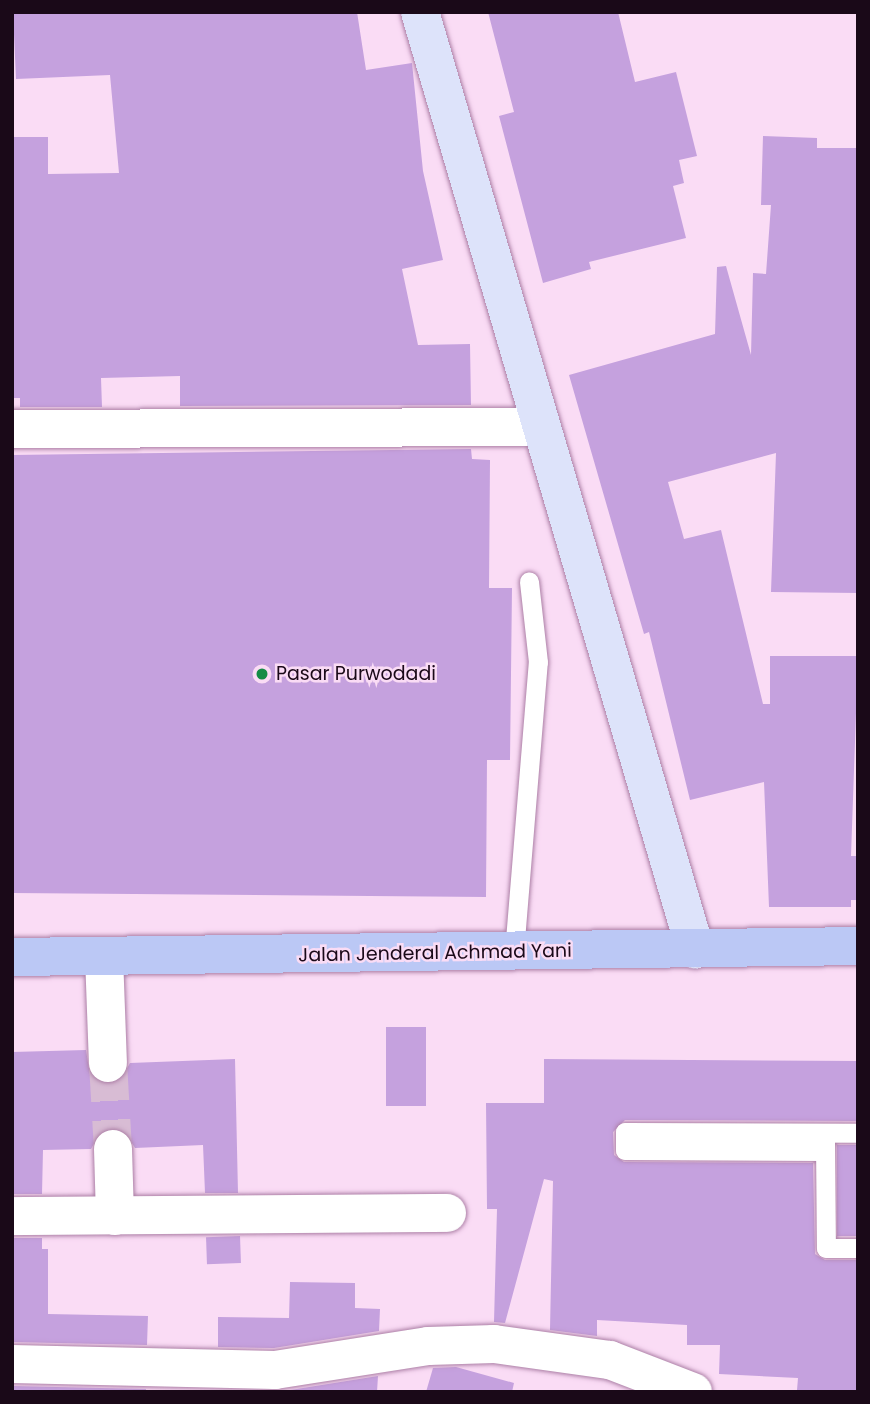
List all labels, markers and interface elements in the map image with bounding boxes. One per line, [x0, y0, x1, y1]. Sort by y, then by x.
place label: Pasar Purwodadi [276, 663, 436, 685]
marker: Pasar Purwodadi [254, 666, 270, 682]
street label: Jalan Jenderal Achmad Yani [298, 939, 572, 967]

